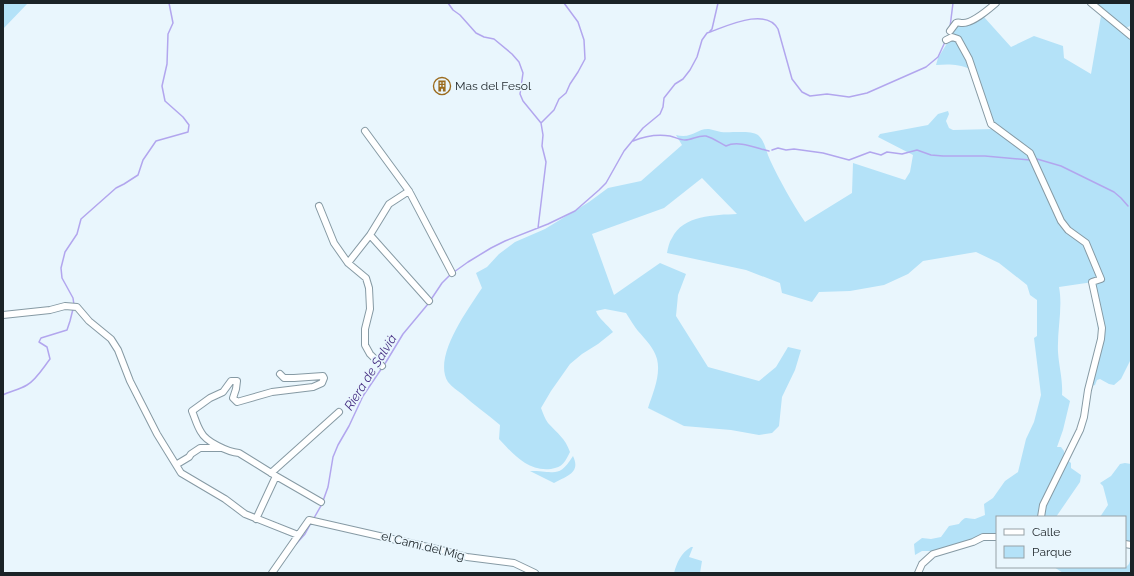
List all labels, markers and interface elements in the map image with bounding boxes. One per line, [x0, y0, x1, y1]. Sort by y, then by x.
building icon: Mas del Fesol [432, 76, 452, 96]
place label: Mas del Fesol [455, 79, 532, 93]
water label: Riera de Salvià [341, 331, 400, 413]
legend [996, 516, 1126, 568]
text: Calle [1032, 525, 1060, 539]
street label: el Camí del Mig [380, 529, 466, 563]
text: Parque [1032, 545, 1072, 559]

